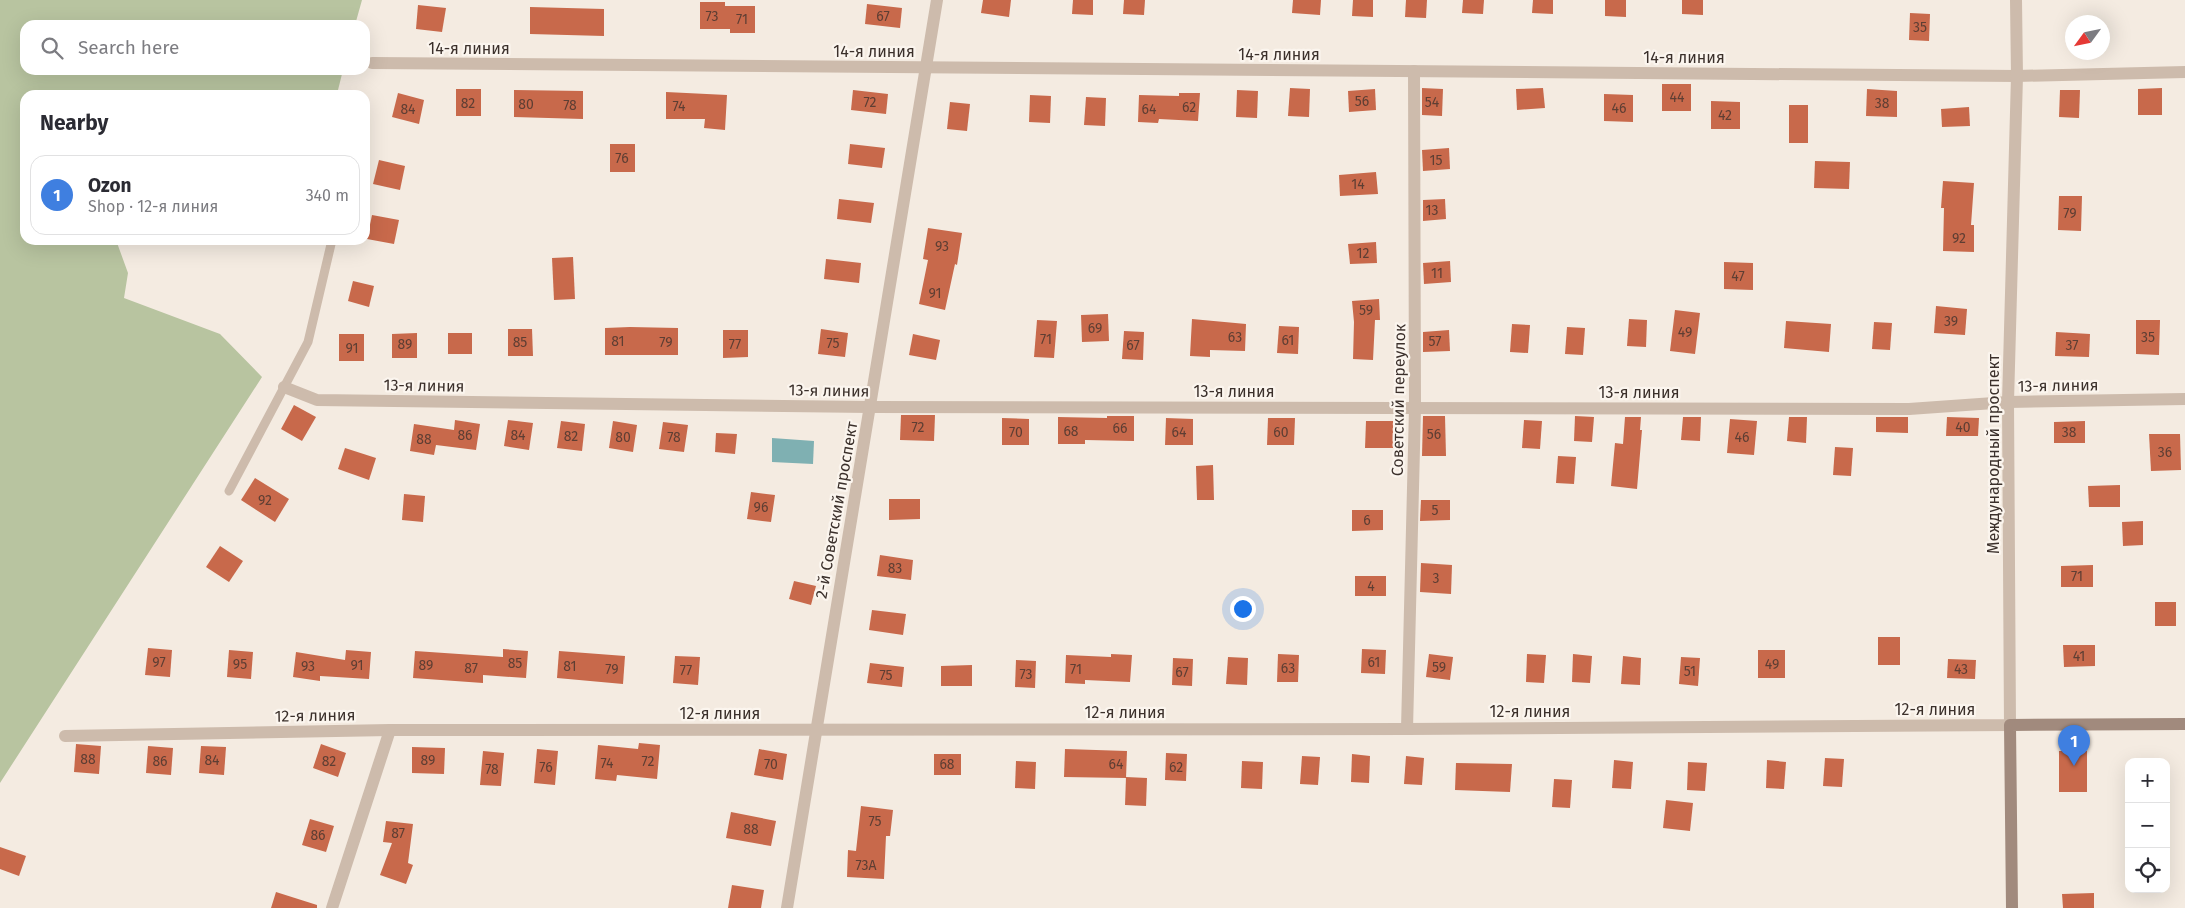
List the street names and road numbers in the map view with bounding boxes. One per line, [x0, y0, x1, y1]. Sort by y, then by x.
street label: 14-я линия [428, 39, 510, 58]
street label: 14-я линия [833, 42, 915, 61]
street label: 14-я линия [1238, 45, 1320, 64]
street label: 14-я линия [1643, 48, 1725, 67]
street label: Советский переулок [1388, 323, 1409, 476]
street label: Международный проспект [1984, 353, 2003, 554]
street label: 13-я линия [383, 375, 465, 396]
street label: 13-я линия [2017, 375, 2099, 396]
street label: 13-я линия [788, 380, 870, 401]
street label: 13-я линия [1194, 382, 1274, 401]
street label: 13-я линия [1599, 383, 1679, 402]
street label: 2-й Советский проспект [812, 419, 862, 600]
street label: 12-я линия [1895, 700, 1975, 719]
street label: 12-я линия [1490, 702, 1570, 721]
street label: 12-я линия [1085, 703, 1165, 722]
street label: 12-я линия [680, 704, 760, 723]
street label: 12-я линия [274, 705, 356, 726]

